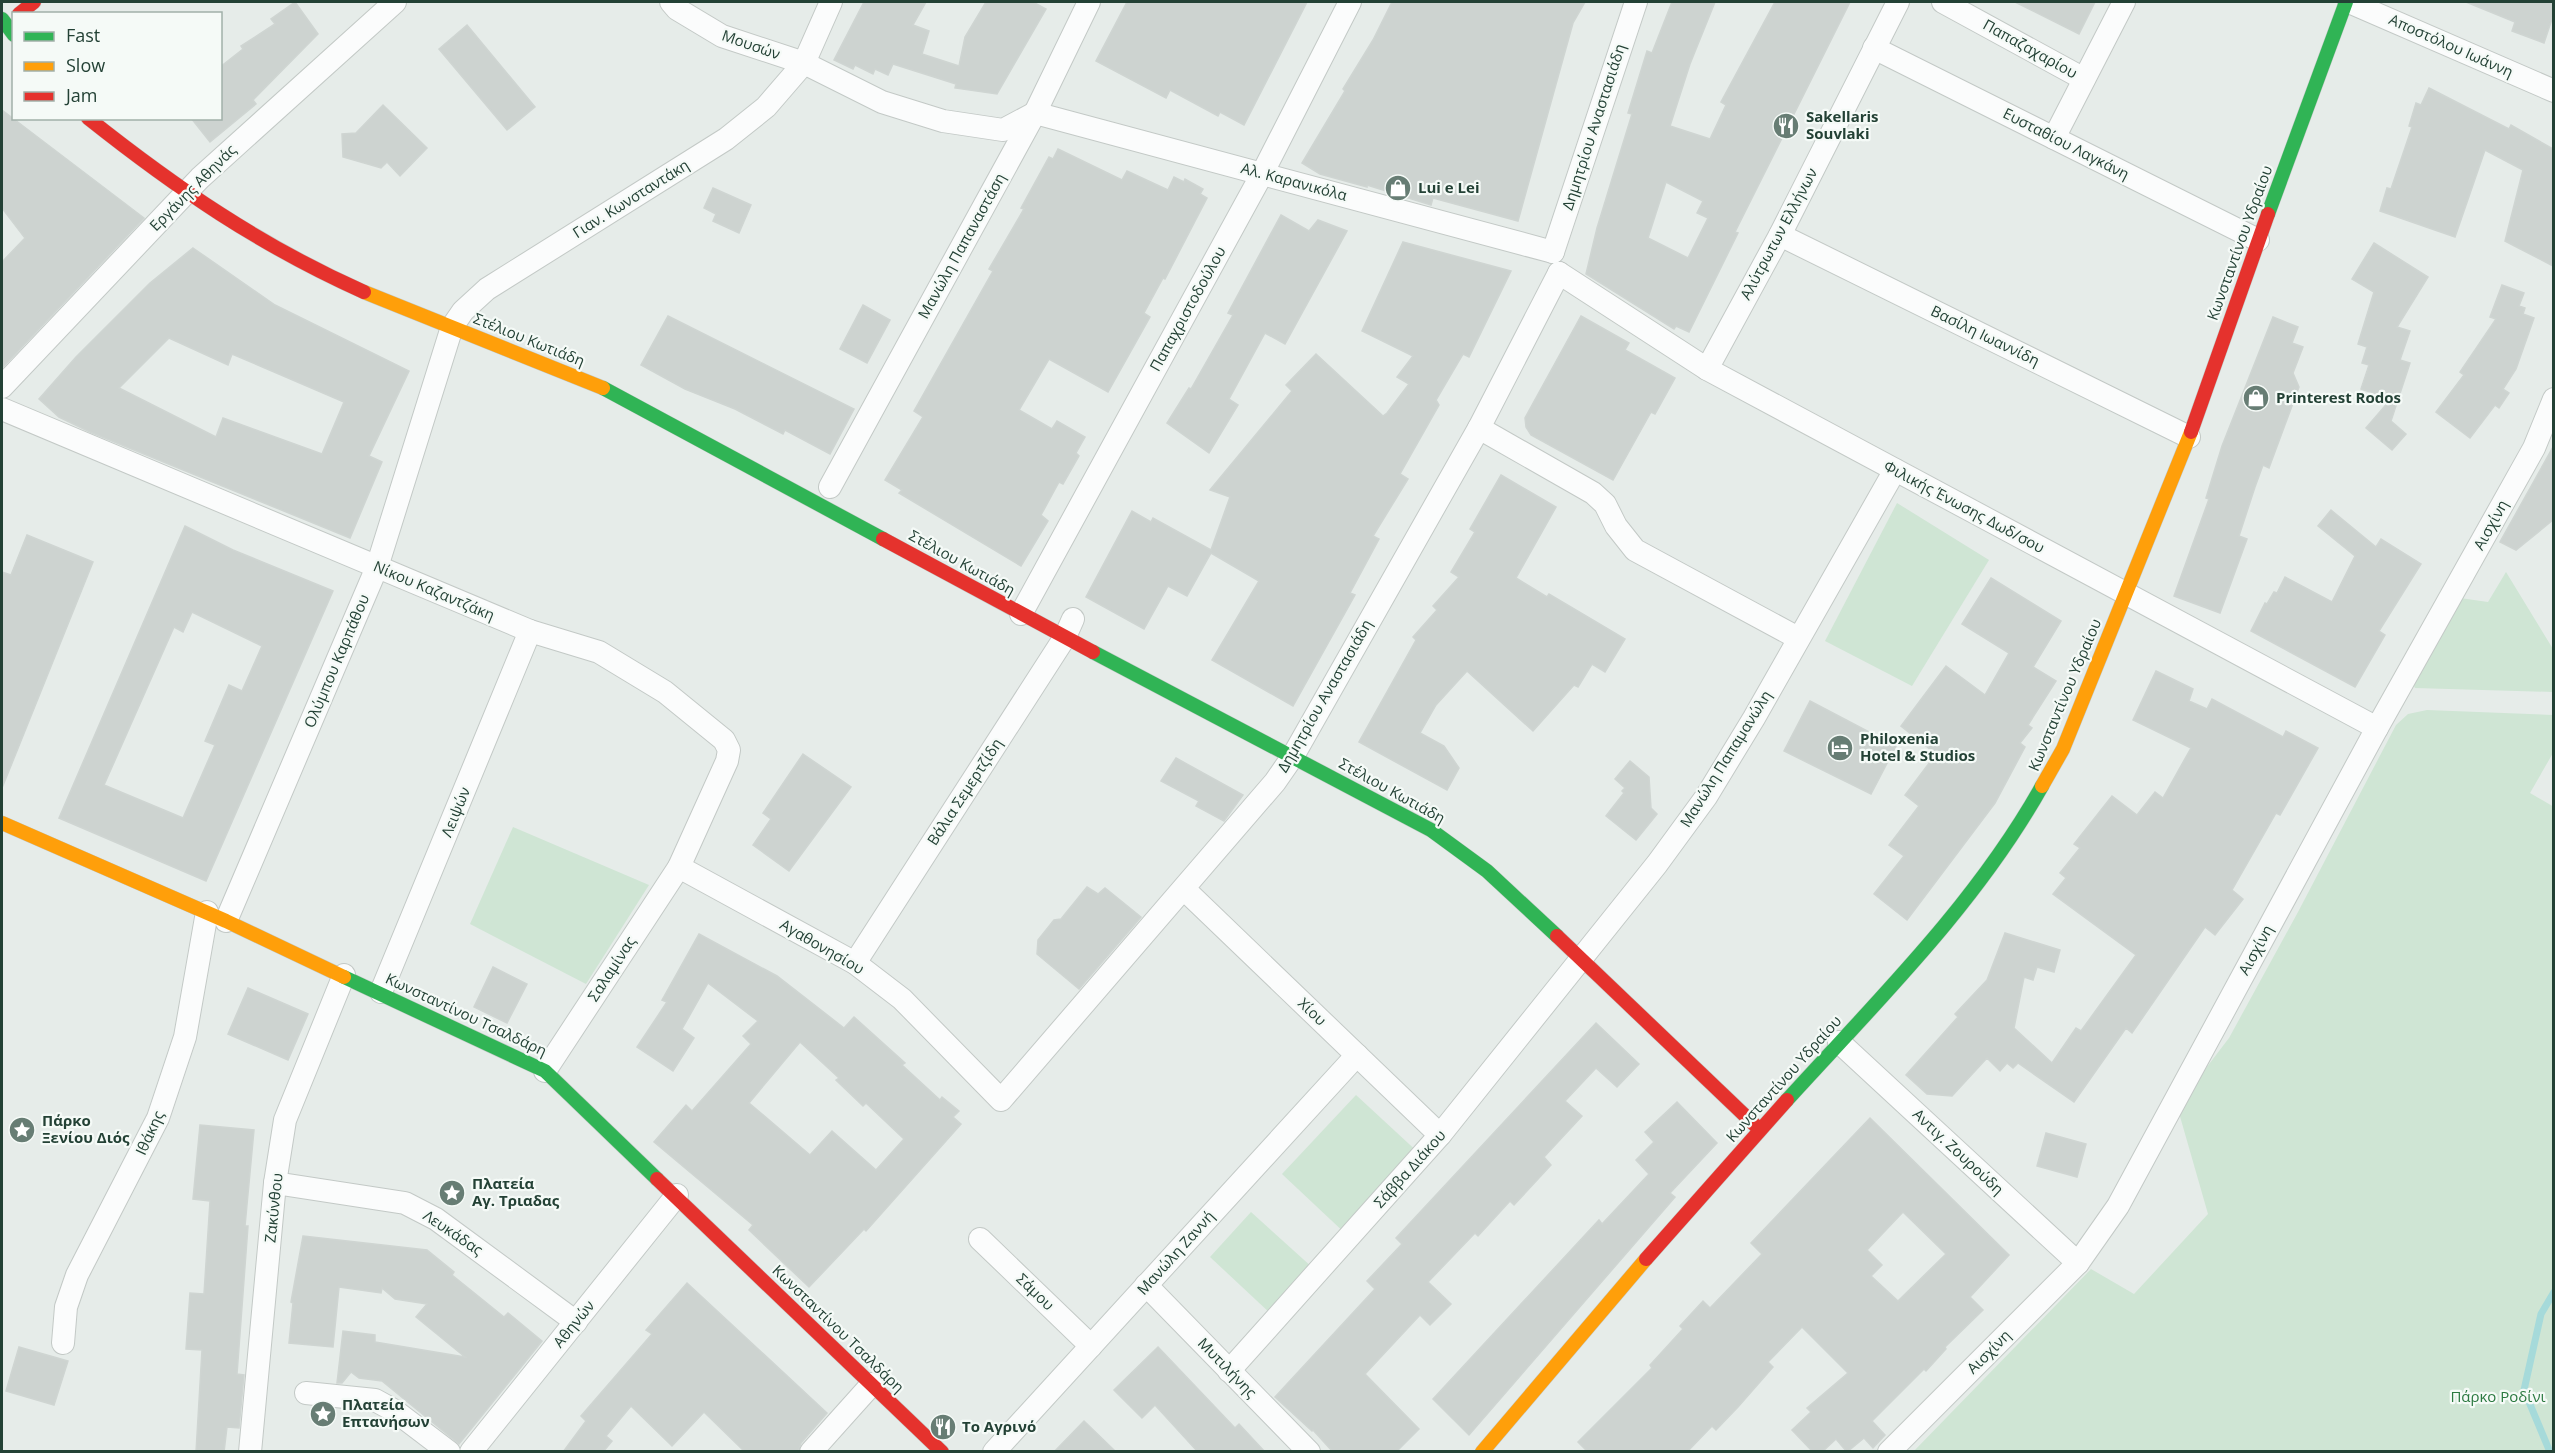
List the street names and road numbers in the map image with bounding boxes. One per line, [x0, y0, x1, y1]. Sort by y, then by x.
street label: Αποστόλου Ιωάννη [2386, 9, 2517, 81]
street label: Παπαζαχαρίου [1980, 14, 2081, 82]
street label: Μουσών [719, 25, 783, 63]
street label: Δημητρίου Αναστασιάδη [1557, 41, 1629, 212]
street label: Ευσταθίου Λαγκάνη [2000, 103, 2133, 184]
street label: Εργάνης Αθηνάς [145, 140, 240, 235]
street label: Γιαν. Κωνσταντάκη [568, 154, 693, 242]
street label: Αλ. Καρανικόλα [1239, 157, 1350, 205]
street label: Κωνσταντίνου Υδραίου [2202, 162, 2276, 323]
street label: Αλύτρωτων Ελλήνων [1735, 164, 1821, 303]
street label: Μανώλη Παπαναστάση [913, 169, 1010, 322]
street label: Παπαχριστοδούλου [1144, 242, 1230, 375]
street label: Βασίλη Ιωαννίδη [1928, 300, 2043, 370]
street label: Στέλιου Κωτιάδη [471, 308, 588, 371]
street label: Φιλικής Ένωσης Δωδ/σου [1881, 455, 2048, 557]
street label: Αισχίνη [2468, 496, 2512, 553]
street label: Στέλιου Κωτιάδη [906, 525, 1019, 600]
street label: Νίκου Καζαντζάκη [371, 556, 498, 625]
street label: Ολύμπου Καρπάθου [299, 591, 373, 730]
street label: Δημητρίου Αναστασιάδη [1272, 615, 1376, 776]
street label: Κωνσταντίνου Υδραίου [2023, 615, 2105, 774]
street label: Μανώλη Παπαμανώλη [1675, 686, 1775, 831]
street label: Βάλια Σεμερτζίδη [922, 734, 1006, 849]
street label: Στέλιου Κωτιάδη [1336, 753, 1449, 828]
street label: Λειψών [436, 784, 474, 840]
street label: Αγαθονησίου [777, 914, 868, 978]
street label: Αισχίνη [2233, 921, 2277, 978]
street label: Σαλαμίνας [583, 932, 640, 1005]
street label: Κωνσταντίνου Τσαλδάρη [383, 968, 550, 1060]
street label: Χίου [1294, 993, 1331, 1030]
street label: Κωνσταντίνου Υδραίου [1721, 1011, 1845, 1146]
street label: Αντιγ. Ζουρούδη [1909, 1104, 2008, 1199]
street label: Ιθάκης [130, 1107, 168, 1158]
street label: Σάββα Διάκου [1369, 1125, 1450, 1212]
street label: Ζακύνθου [259, 1172, 287, 1244]
street label: Λευκάδας [420, 1205, 487, 1259]
street label: Μανώλη Ζαννή [1132, 1206, 1218, 1299]
street label: Κωνσταντίνου Τσαλδάρη [769, 1260, 909, 1397]
street label: Σάμου [1013, 1268, 1059, 1314]
street label: Αθηνών [548, 1296, 598, 1351]
street label: Αισχίνη [1962, 1325, 2015, 1378]
street label: Μυτιλήνης [1194, 1333, 1262, 1402]

